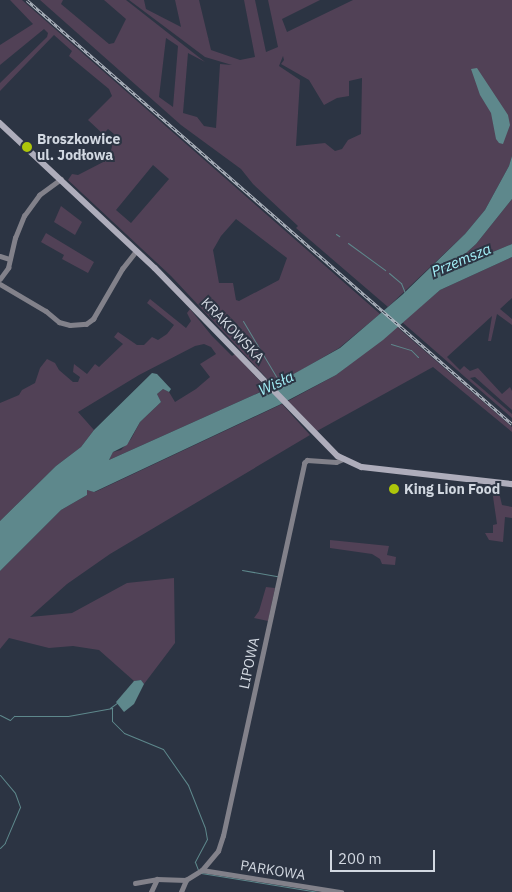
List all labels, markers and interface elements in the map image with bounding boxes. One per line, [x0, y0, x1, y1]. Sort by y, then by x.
place label: Broszkowice ul. Jodłowa [37, 131, 120, 164]
marker: Broszkowice ul. Jodłowa [21, 141, 33, 153]
water label: Przemsza [428, 239, 494, 281]
street label: KRAKOWSKA [198, 294, 268, 366]
water label: Wisła [256, 367, 296, 399]
place label: King Lion Food [404, 481, 500, 497]
marker: King Lion Food [388, 483, 400, 495]
street label: LIPOWA [235, 636, 263, 690]
scale bar [332, 840, 437, 872]
text: 200 m [338, 849, 382, 868]
street label: PARKOWA [239, 857, 307, 883]

